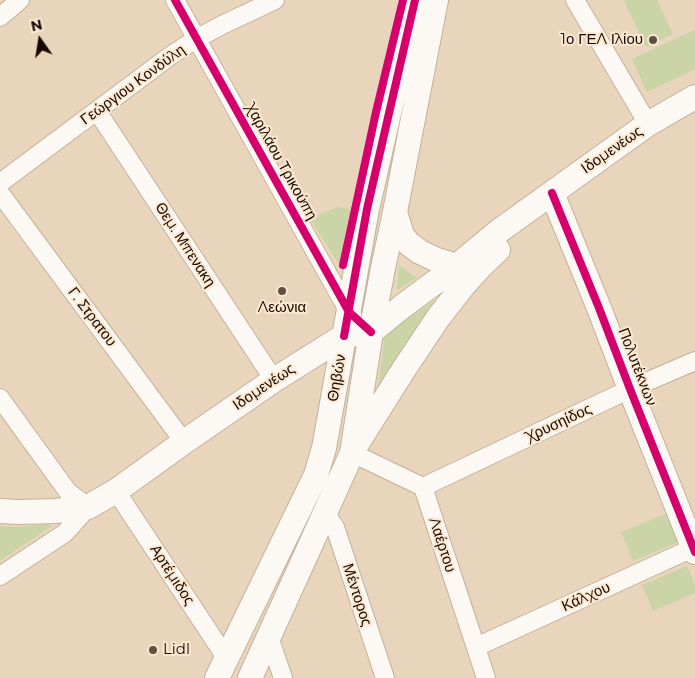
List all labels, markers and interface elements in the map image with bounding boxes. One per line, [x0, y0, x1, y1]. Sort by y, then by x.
north arrow [15, 15, 65, 65]
text: N [29, 15, 44, 35]
place label: 1ο ΓΕΛ Ιλίου [560, 31, 643, 49]
marker: 1ο ΓΕΛ Ιλίου [647, 34, 659, 46]
street label: Γεώργιου Κονδύλη [77, 41, 189, 129]
street label: Χαριλάου Τρικούπη [242, 101, 320, 223]
street label: Ιδομενέως [578, 122, 646, 178]
street label: Θεμ. Μπενακη [151, 199, 219, 291]
street label: Γ. Στρατου [64, 284, 120, 350]
marker: Λεώνια [276, 285, 288, 297]
place label: Λεώνια [258, 299, 306, 317]
street label: Πολυτέκνων [614, 325, 660, 409]
street label: Θηβών [324, 353, 350, 403]
street label: Ιδομενέως [230, 360, 298, 414]
street label: Χρυσηίδος [523, 400, 595, 446]
street label: Λαέρτου [425, 515, 459, 575]
street label: Αρτέμιδος [146, 541, 198, 609]
street label: Μέντορος [338, 561, 376, 629]
street label: Κάλχου [559, 578, 613, 616]
place label: Lidl [163, 641, 190, 659]
marker: Lidl [147, 644, 159, 656]

